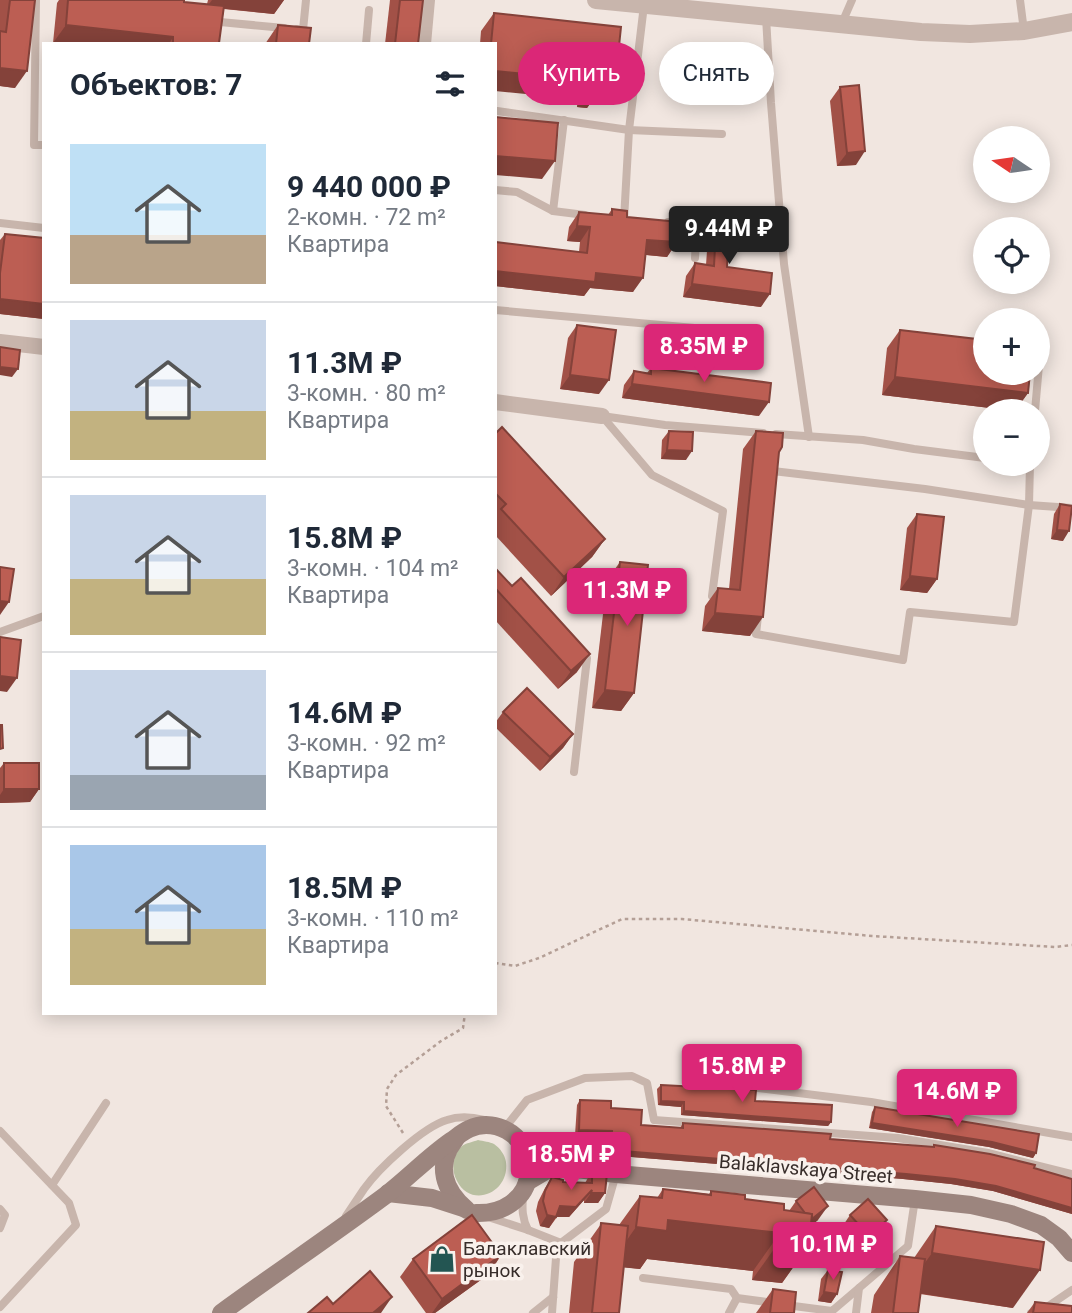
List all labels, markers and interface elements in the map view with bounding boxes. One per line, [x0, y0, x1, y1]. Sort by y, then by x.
chip: Купить [518, 42, 645, 105]
chip: Снять [659, 42, 774, 105]
icon: filters [431, 65, 469, 103]
text: Объектов: 7 [70, 67, 242, 102]
north arrow [973, 126, 1050, 203]
map controls [973, 126, 1050, 476]
text: 9 440 000 ₽ [287, 169, 451, 204]
icon: home [126, 172, 210, 256]
text: 2-комн. · 72 m² [287, 204, 446, 231]
pin: 9.44M ₽ [664, 206, 794, 266]
text: 9.44M ₽ [685, 215, 773, 242]
button: locate [973, 217, 1050, 294]
text: Квартира [287, 231, 389, 258]
button: + [973, 308, 1050, 385]
pin: 8.35M ₽ [639, 324, 769, 384]
text: 8.35M ₽ [660, 333, 748, 360]
text: 11.3M ₽ [287, 345, 402, 380]
icon: home [126, 348, 210, 432]
text: 3-комн. · 80 m² [287, 380, 446, 407]
button: − [973, 399, 1050, 476]
text: Квартира [287, 407, 389, 434]
text: 15.8M ₽ [287, 520, 402, 555]
icon: home [126, 523, 210, 607]
text: 3-комн. · 104 m² [287, 555, 459, 582]
pin: 11.3M ₽ [562, 568, 692, 628]
text: 11.3M ₽ [583, 577, 671, 604]
text: Квартира [287, 582, 389, 609]
text: 14.6M ₽ [287, 695, 402, 730]
icon: home [126, 698, 210, 782]
text: 3-комн. · 92 m² [287, 730, 446, 757]
text: Квартира [287, 757, 389, 784]
text: 18.5M ₽ [287, 870, 402, 905]
icon: home [126, 873, 210, 957]
text: 3-комн. · 110 m² [287, 905, 459, 932]
text: Квартира [287, 932, 389, 959]
pin: 15.8M ₽ [677, 1044, 807, 1104]
text: 15.8M ₽ [698, 1053, 786, 1080]
pin: 14.6M ₽ [892, 1070, 1022, 1129]
text: 14.6M ₽ [913, 1078, 1001, 1105]
pin: 18.5M ₽ [506, 1132, 636, 1192]
text: 18.5M ₽ [527, 1141, 615, 1168]
street label: Balaklavskaya Street [718, 1150, 894, 1188]
pin: 10.1M ₽ [768, 1222, 898, 1282]
text: 10.1M ₽ [789, 1231, 877, 1258]
place label: Балаклавский рынок [463, 1237, 591, 1282]
shop icon: Балаклавский рынок [427, 1244, 457, 1274]

